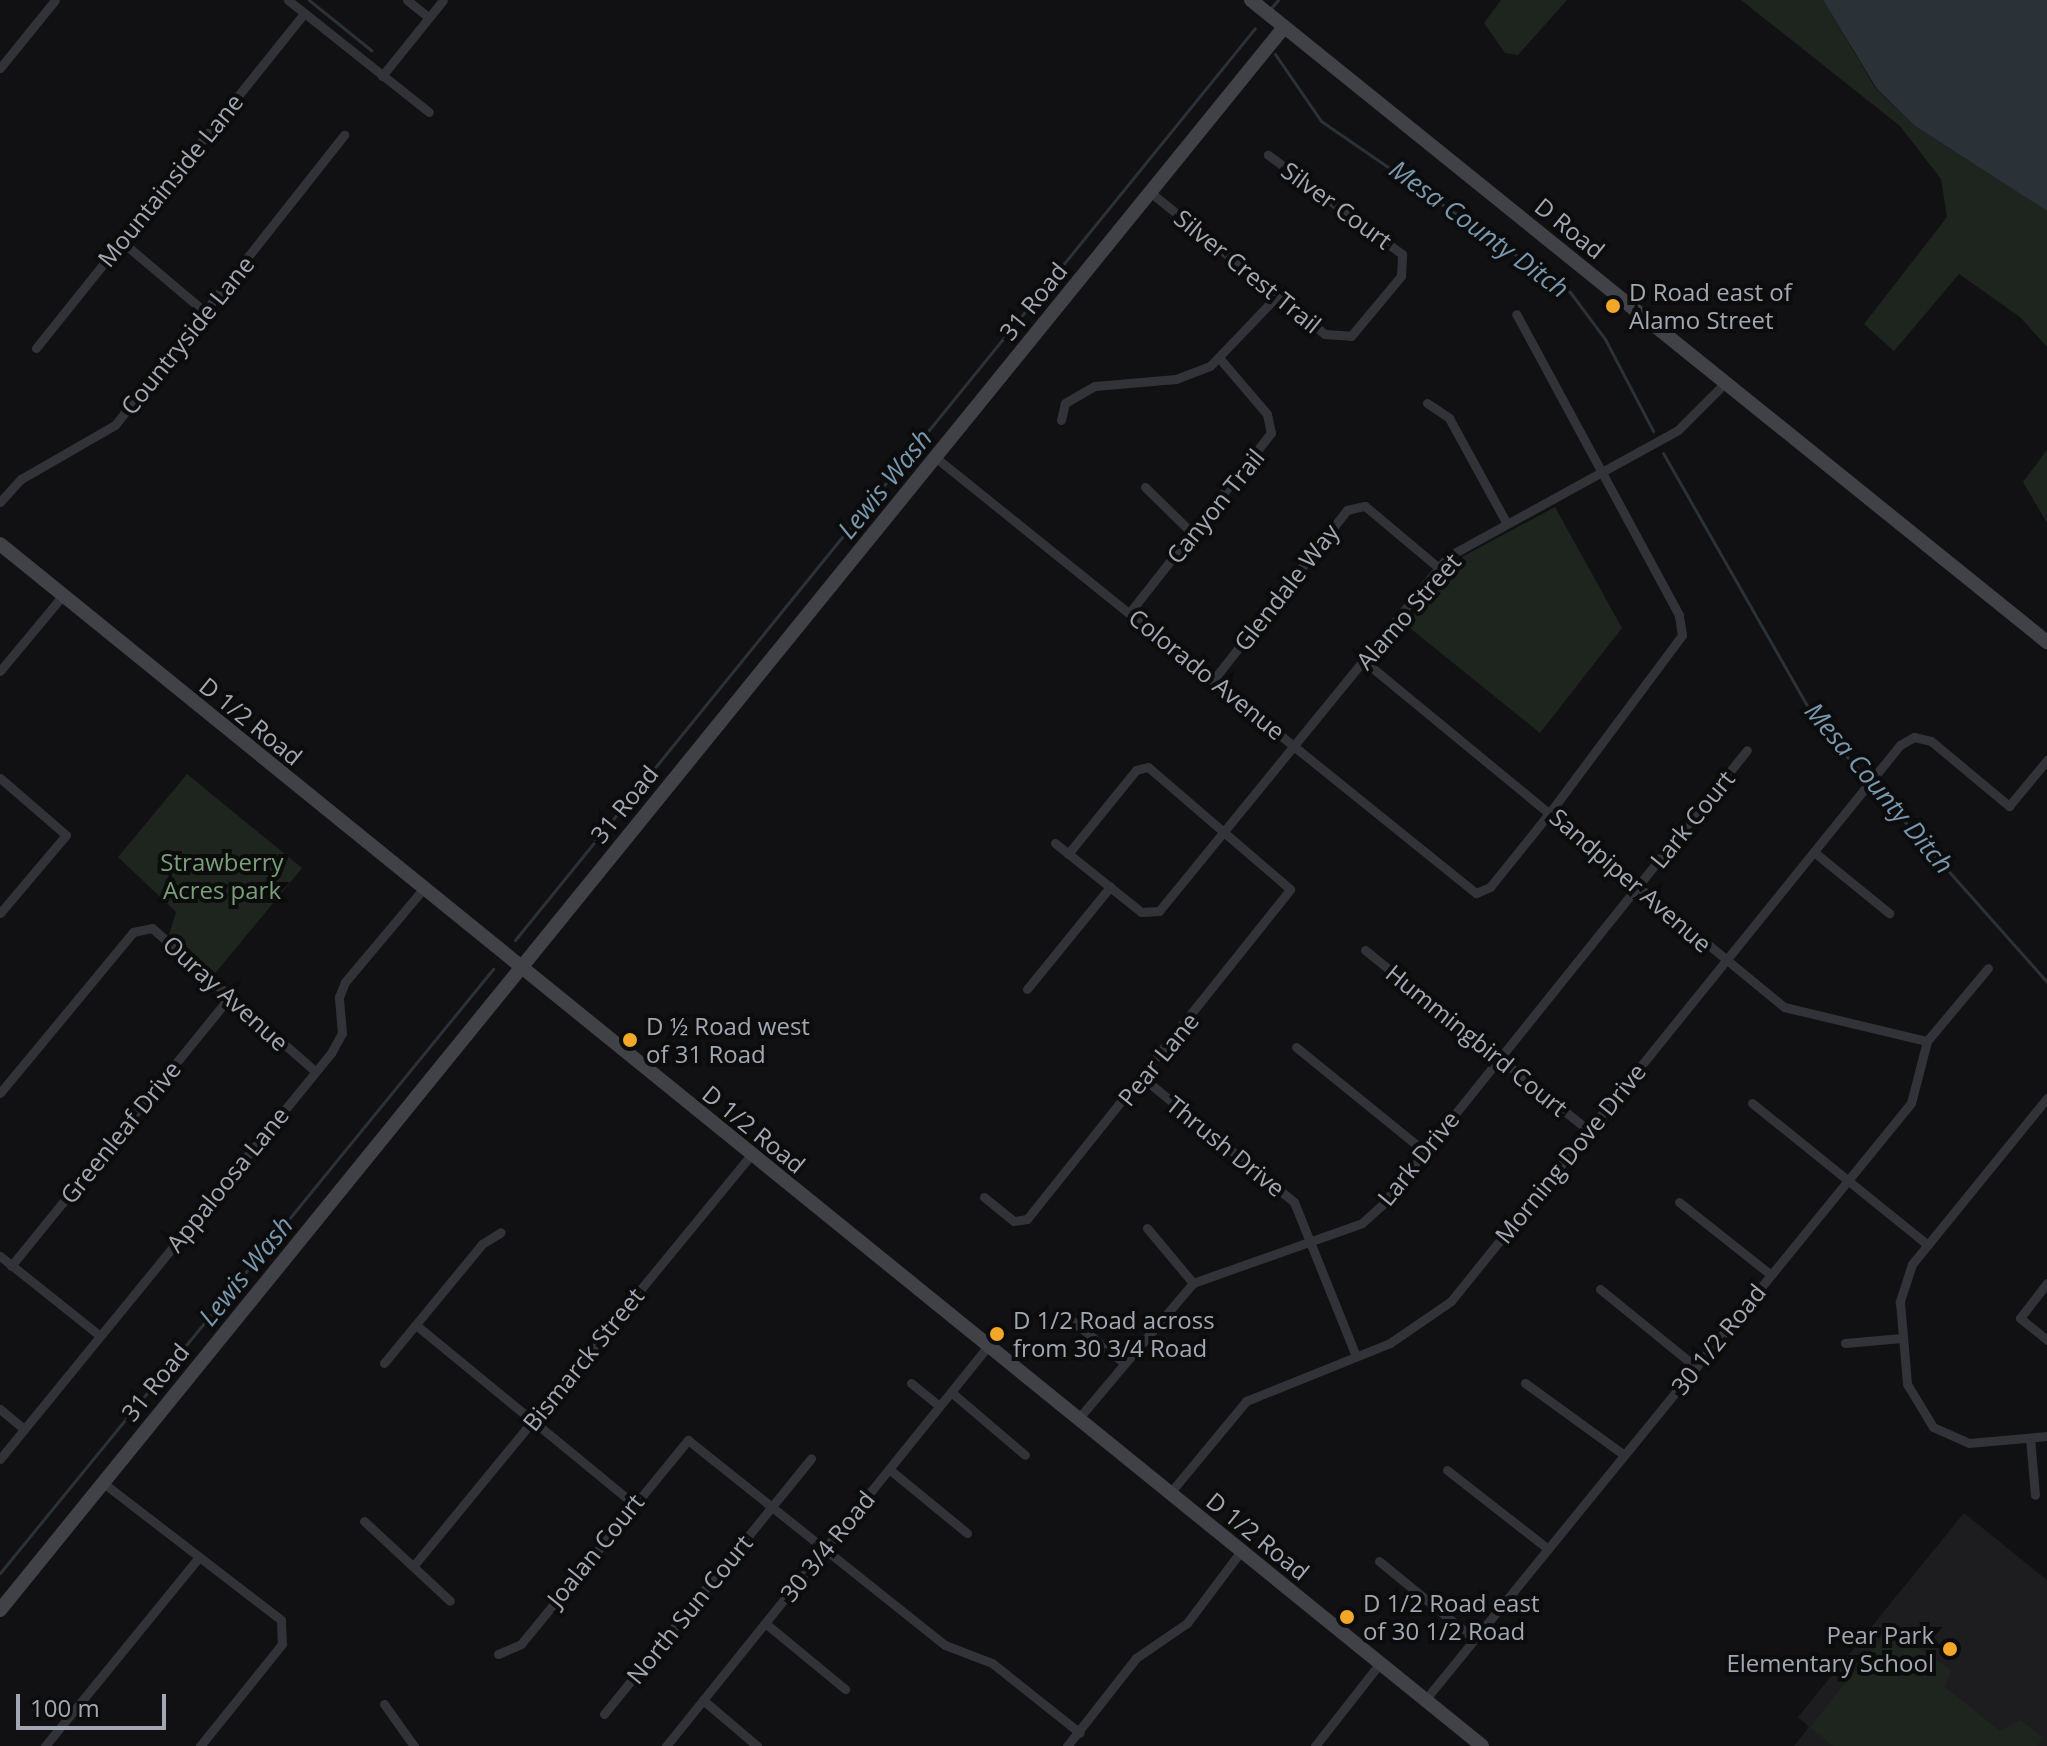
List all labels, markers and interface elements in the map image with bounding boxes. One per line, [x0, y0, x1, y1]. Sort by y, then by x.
street label: Mountainside Lane [91, 88, 249, 272]
water label: Mesa County Ditch [1383, 154, 1575, 304]
street label: Silver Court [1276, 155, 1398, 255]
street label: D Road [1529, 191, 1611, 265]
street label: Silver Crest Trail [1169, 203, 1327, 339]
street label: Countryside Lane [114, 250, 260, 420]
street label: 31 Road [993, 257, 1073, 345]
place label: D Road east of Alamo Street [1629, 278, 1792, 334]
marker: D Road east of Alamo Street [1604, 297, 1622, 315]
water label: Lewis Wash [831, 423, 939, 545]
street label: Canyon Trail [1160, 443, 1270, 569]
street label: Glendale Way [1228, 518, 1344, 656]
street label: Alamo Street [1350, 547, 1466, 675]
street label: Colorado Avenue [1123, 602, 1291, 746]
street label: D 1/2 Road [194, 671, 308, 771]
water label: Mesa County Ditch [1798, 696, 1960, 880]
street label: 31 Road [584, 760, 664, 848]
street label: Lark Court [1644, 764, 1740, 874]
street label: Sandpiper Avenue [1544, 802, 1718, 958]
park label: Strawberry Acres park [160, 848, 284, 904]
street label: Ouray Avenue [158, 929, 294, 1057]
street label: Hummingbird Court [1381, 958, 1573, 1122]
street label: Pear Lane [1112, 1007, 1204, 1111]
place label: D ½ Road west of 31 Road [646, 1012, 810, 1068]
marker: D ½ Road west of 31 Road [621, 1031, 639, 1049]
street label: Greenleaf Drive [54, 1055, 186, 1209]
street label: Morning Dove Drive [1489, 1057, 1651, 1249]
street label: D 1/2 Road [697, 1079, 811, 1179]
street label: Thrush Drive [1161, 1090, 1291, 1202]
street label: Appaloosa Lane [160, 1101, 294, 1257]
street label: Lark Drive [1371, 1105, 1465, 1211]
water label: Lewis Wash [192, 1210, 300, 1332]
street label: 30 1/2 Road [1665, 1278, 1771, 1400]
street label: Bismarck Street [517, 1282, 649, 1436]
place label: D 1/2 Road across from 30 3/4 Road [1013, 1306, 1215, 1362]
marker: D 1/2 Road across from 30 3/4 Road [988, 1325, 1006, 1343]
street label: 31 Road [115, 1338, 195, 1426]
street label: 30 3/4 Road [774, 1485, 880, 1607]
street label: D 1/2 Road [1201, 1486, 1315, 1586]
street label: Joalan Court [541, 1488, 649, 1612]
street label: North Sun Court [620, 1529, 758, 1689]
place label: D 1/2 Road east of 30 1/2 Road [1363, 1589, 1539, 1645]
marker: D 1/2 Road east of 30 1/2 Road [1338, 1608, 1356, 1626]
place label: Pear Park Elementary School [1726, 1621, 1934, 1677]
marker: Pear Park Elementary School [1941, 1640, 1959, 1658]
scale bar [20, 1678, 170, 1728]
text: 100 m [30, 1691, 100, 1724]

